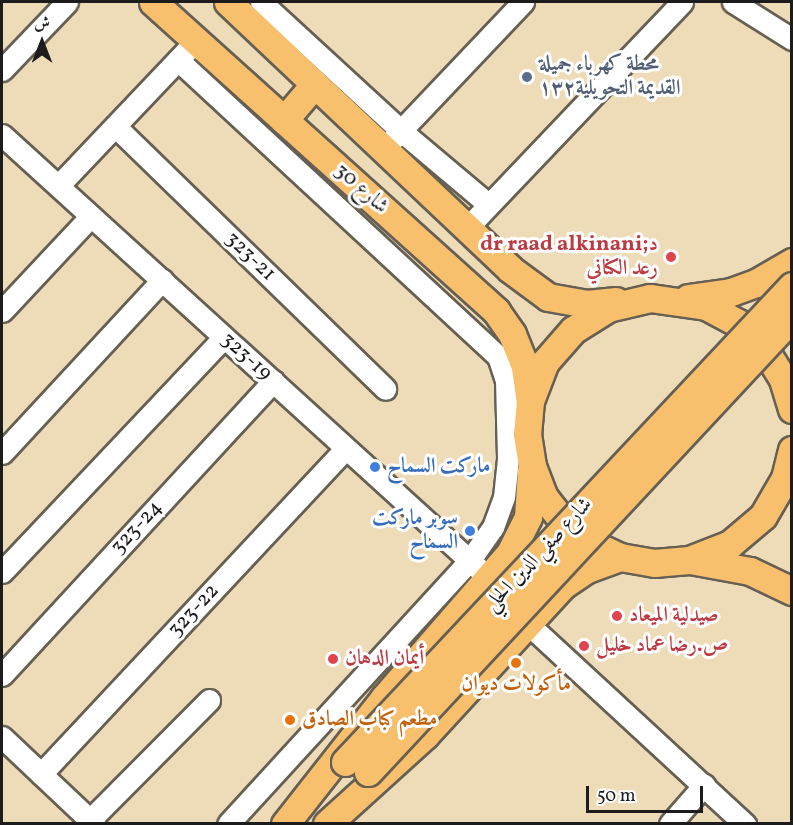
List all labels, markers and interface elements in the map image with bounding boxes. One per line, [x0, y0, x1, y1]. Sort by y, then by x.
north arrow [12, 12, 72, 72]
text: ش [34, 13, 50, 35]
place label: محطة كهرباء جميلة القديمة التحويلية١٣٢ [539, 52, 680, 102]
marker: محطة كهرباء جميلة القديمة التحويلية١٣٢ [520, 70, 534, 84]
street label: شارع 30 [329, 158, 393, 220]
street label: 323-21 [220, 227, 280, 287]
place label: dr raad alkinani;د رعد الكناني [480, 232, 658, 282]
marker: dr raad alkinani;د رعد الكناني [662, 248, 680, 266]
street label: 323-19 [215, 328, 277, 386]
place label: ماركت السماح [387, 454, 490, 480]
marker: ماركت السماح [368, 460, 382, 474]
street label: شارع صفي الدين الحلي [480, 493, 598, 617]
street label: 323-24 [106, 496, 168, 560]
place label: سوبر ماركت السماح [372, 506, 458, 556]
marker: سوبر ماركت السماح [463, 524, 477, 538]
street label: 323-22 [163, 579, 225, 643]
place label: صيدلية الميعاد [629, 603, 719, 629]
marker: صيدلية الميعاد [610, 609, 624, 623]
place label: ص.رضا عماد خليل [596, 633, 728, 659]
marker: ص.رضا عماد خليل [577, 639, 591, 653]
place label: أيمان الدهان [345, 646, 424, 672]
marker: أيمان الدهان [326, 652, 340, 666]
marker: مأكولات ديوان [509, 656, 523, 670]
place label: مأكولات ديوان [461, 672, 571, 698]
place label: مطعم كباب الصادق [302, 707, 437, 733]
marker: مطعم كباب الصادق [283, 713, 297, 727]
scale bar [589, 774, 706, 812]
text: 50 m [597, 784, 636, 809]

